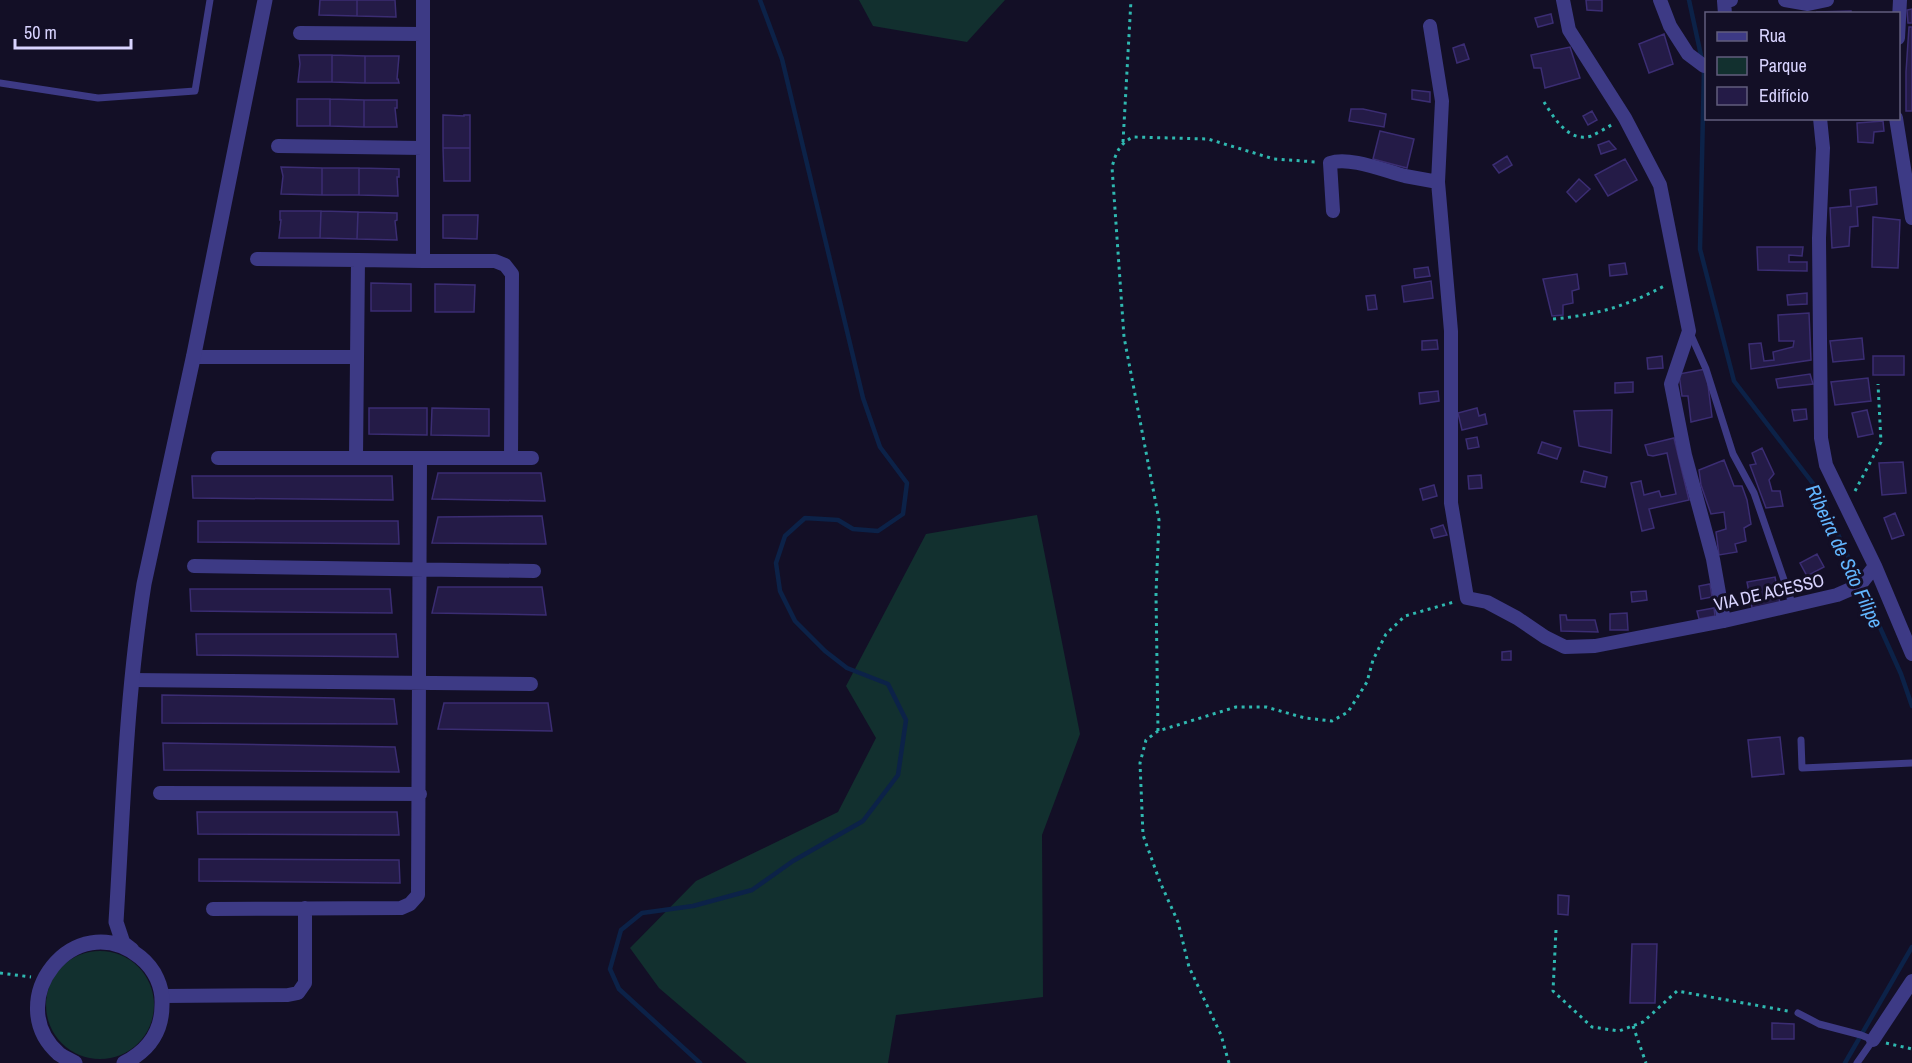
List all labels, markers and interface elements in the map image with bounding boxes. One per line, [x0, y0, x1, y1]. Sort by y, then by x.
scale bar [15, 12, 130, 50]
legend [1705, 12, 1900, 120]
text: 50 m [24, 20, 57, 45]
text: Rua [1759, 23, 1786, 48]
text: Parque [1759, 53, 1807, 78]
text: Edifício [1759, 83, 1809, 108]
water label: Ribeira de São Filipe [1800, 480, 1890, 632]
street label: VIA DE ACESSO [1711, 567, 1827, 617]

